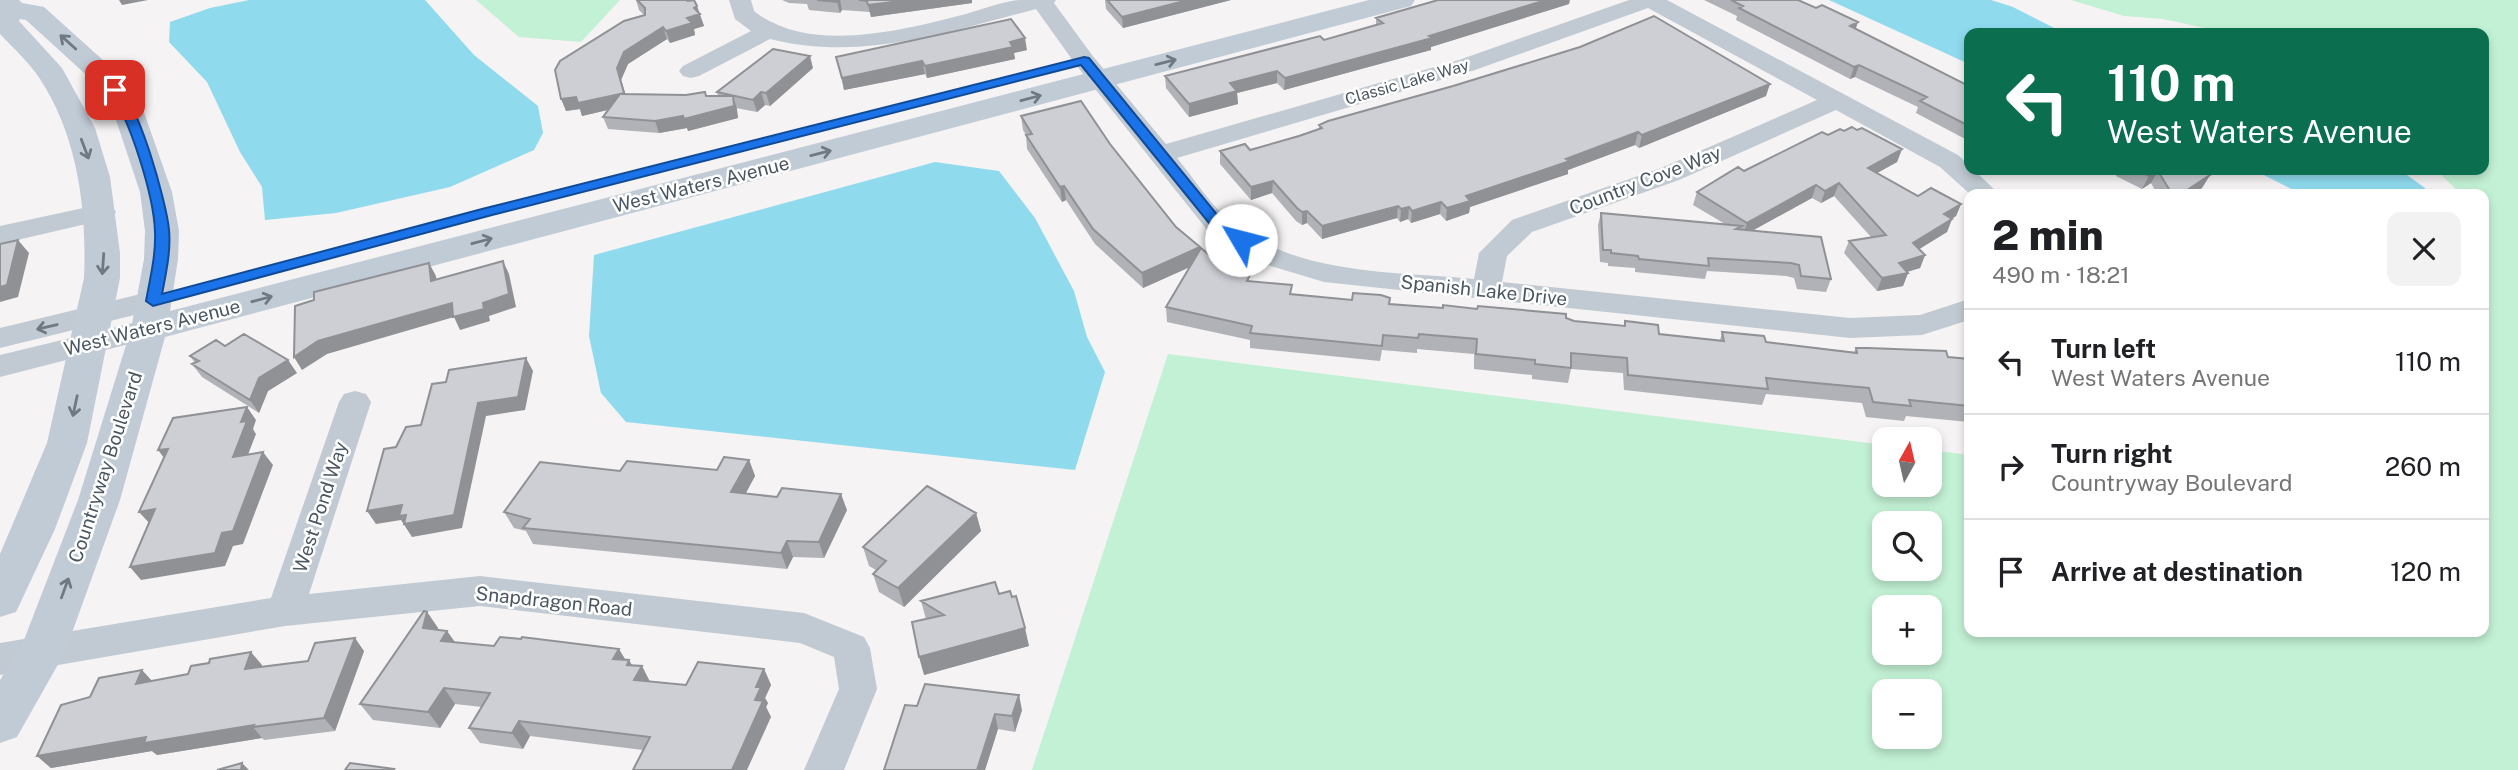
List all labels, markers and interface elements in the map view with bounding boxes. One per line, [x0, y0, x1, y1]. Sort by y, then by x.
one-way arrow [59, 35, 77, 51]
text: 110 m [2107, 54, 2235, 112]
one-way arrow [1154, 55, 1176, 68]
street label: Classic Lake Way [1343, 55, 1471, 109]
icon: left [1992, 56, 2083, 147]
pin [85, 60, 145, 120]
icon: arrive [96, 71, 134, 109]
one-way arrow [1020, 90, 1042, 103]
text: West Waters Avenue [2107, 113, 2412, 150]
one-way arrow [79, 137, 92, 159]
street label: Country Cove Way [1566, 141, 1724, 219]
one-way arrow [809, 146, 832, 159]
street label: West Waters Avenue [611, 151, 791, 217]
position arrow [1204, 203, 1278, 277]
text: 2 min [1992, 210, 2104, 259]
button: close [2387, 212, 2461, 286]
one-way arrow [470, 234, 493, 247]
one-way arrow [96, 252, 109, 275]
text: 490 m · 18:21 [1992, 261, 2130, 288]
street label: Spanish Lake Drive [1400, 270, 1568, 310]
one-way arrow [250, 292, 273, 305]
street label: West Waters Avenue [62, 294, 242, 360]
one-way arrow [36, 320, 59, 334]
text: Turn left [2051, 333, 2156, 364]
icon: left [1992, 343, 2030, 381]
text: 110 m [2395, 346, 2461, 377]
text: West Waters Avenue [2051, 364, 2270, 391]
street label: Countryway Boulevard [64, 369, 146, 565]
one-way arrow [68, 394, 81, 417]
north arrow [1872, 427, 1942, 497]
map controls [1872, 427, 1942, 749]
text: Turn right [2051, 438, 2173, 469]
street label: West Pond Way [289, 439, 351, 575]
icon: right [1992, 448, 2030, 486]
text: 260 m [2385, 451, 2461, 482]
text: Countryway Boulevard [2051, 469, 2292, 496]
button: search [1872, 511, 1942, 581]
icon: arrive [1992, 553, 2030, 591]
text: Arrive at destination [2051, 556, 2303, 587]
text: 120 m [2390, 556, 2461, 587]
one-way arrow [60, 578, 73, 600]
street label: Snapdragon Road [475, 582, 633, 620]
button: + [1872, 595, 1942, 665]
button: − [1872, 679, 1942, 749]

